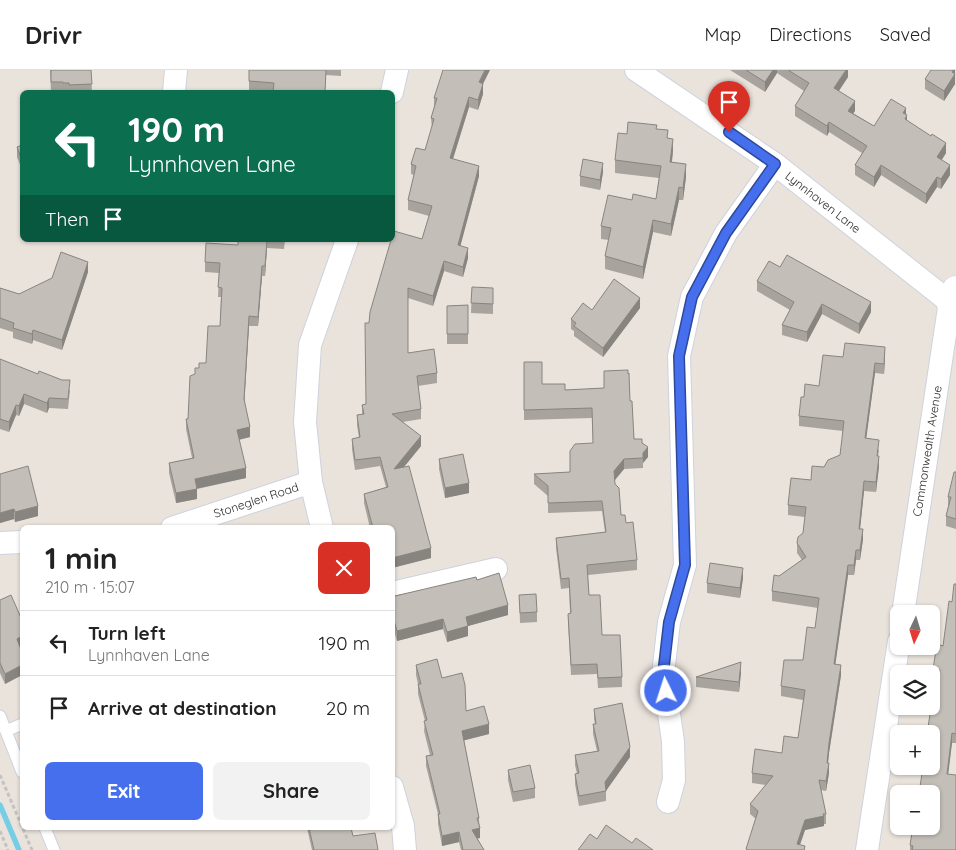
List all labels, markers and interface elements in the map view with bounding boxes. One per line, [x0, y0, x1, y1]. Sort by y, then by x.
text: Drivr [25, 20, 82, 50]
text: Map [704, 23, 741, 46]
text: Directions [769, 23, 852, 46]
text: Saved [880, 23, 931, 46]
pin [708, 81, 750, 132]
icon: arrive [715, 88, 743, 116]
text: 190 m [128, 107, 225, 151]
icon: left [45, 110, 110, 175]
text: Lynnhaven Lane [128, 150, 296, 178]
street label: Lynnhaven Lane [782, 168, 864, 236]
icon: arrive [99, 205, 127, 233]
text: Then [45, 207, 89, 231]
street label: Commonwealth Avenue [909, 384, 945, 517]
street label: Stoneglen Road [212, 479, 300, 521]
text: 1 min [45, 539, 118, 577]
button: close [318, 542, 370, 594]
text: 210 m · 15:07 [45, 577, 135, 597]
north arrow [890, 605, 940, 655]
map controls [890, 605, 940, 835]
text: Turn left [88, 621, 166, 645]
icon: left [45, 629, 73, 657]
text: 190 m [319, 631, 370, 655]
text: Lynnhaven Lane [88, 645, 210, 665]
position arrow [639, 664, 691, 716]
button: layers [890, 665, 940, 715]
icon: arrive [45, 694, 73, 722]
text: Arrive at destination [88, 696, 277, 720]
text: 20 m [326, 696, 370, 720]
button: + [890, 725, 940, 775]
button: Exit [45, 762, 203, 820]
button: Share [213, 762, 370, 820]
button: − [890, 785, 940, 835]

